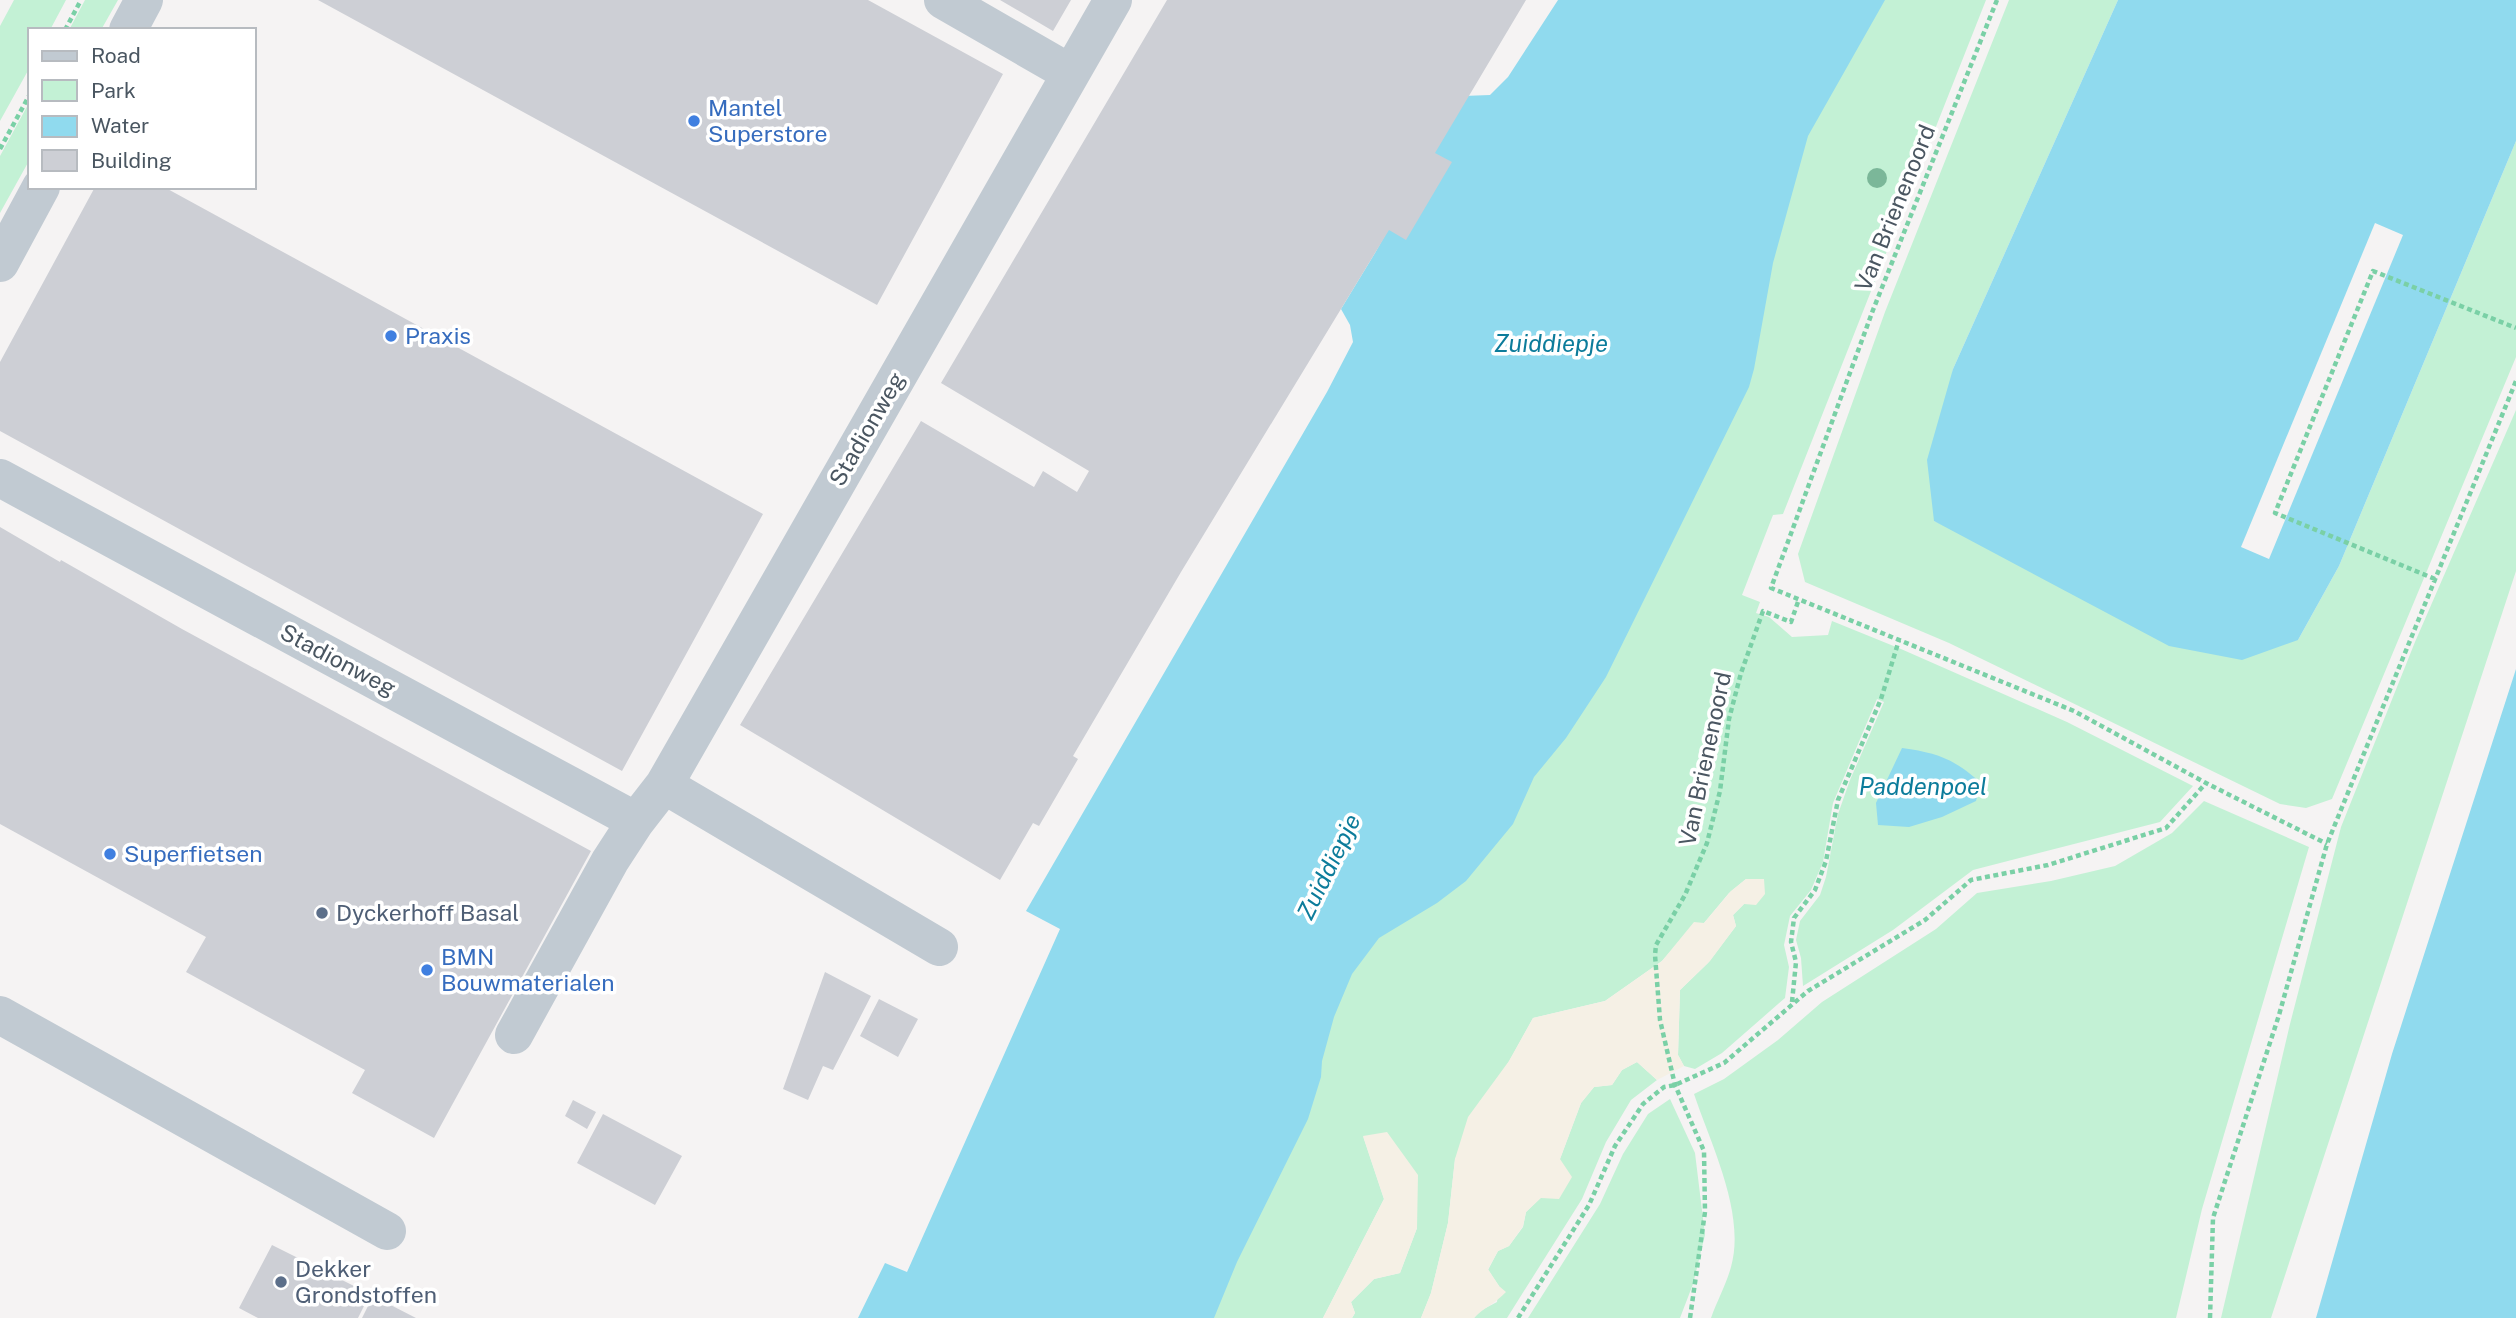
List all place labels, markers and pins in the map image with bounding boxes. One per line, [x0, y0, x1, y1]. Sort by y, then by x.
place label: Mantel Superstore [708, 94, 827, 147]
marker: Mantel Superstore [686, 113, 702, 129]
place label: Praxis [405, 322, 471, 349]
marker: Praxis [383, 328, 399, 344]
place label: Superfietsen [124, 840, 262, 867]
marker: Superfietsen [102, 846, 118, 862]
place label: Dyckerhoff Basal [336, 899, 519, 926]
marker: Dyckerhoff Basal [314, 905, 330, 921]
place label: BMN Bouwmaterialen [441, 943, 615, 996]
marker: BMN Bouwmaterialen [419, 962, 435, 978]
place label: Dekker Grondstoffen [295, 1255, 437, 1308]
marker: Dekker Grondstoffen [273, 1274, 289, 1290]

